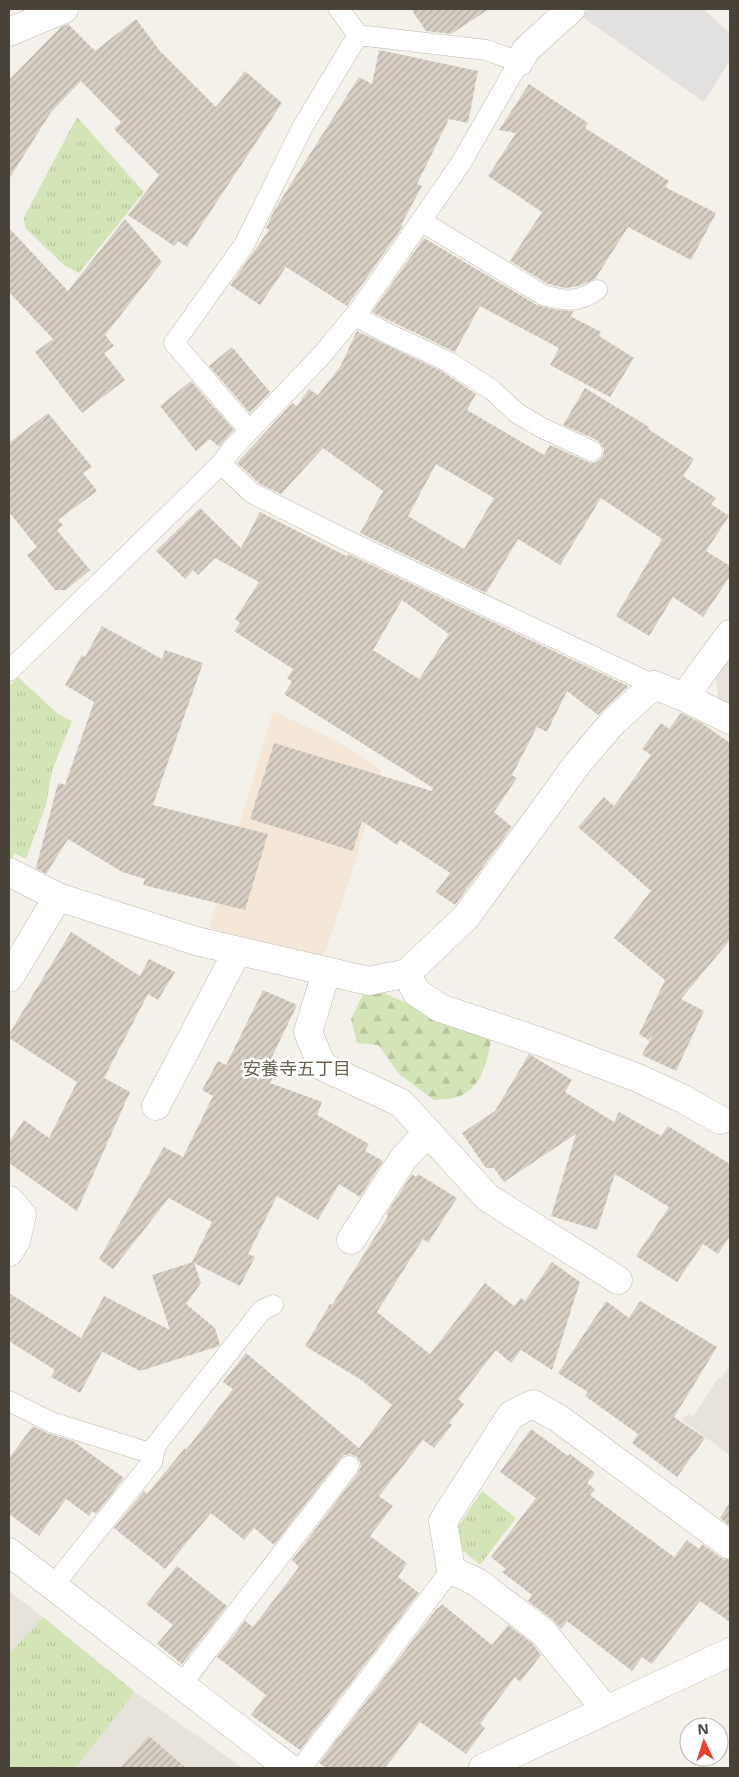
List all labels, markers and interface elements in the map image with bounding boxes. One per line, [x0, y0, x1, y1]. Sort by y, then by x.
district label: 安養寺五丁目 [243, 1056, 351, 1080]
north arrow [679, 1717, 729, 1767]
text: N [697, 1719, 709, 1738]

